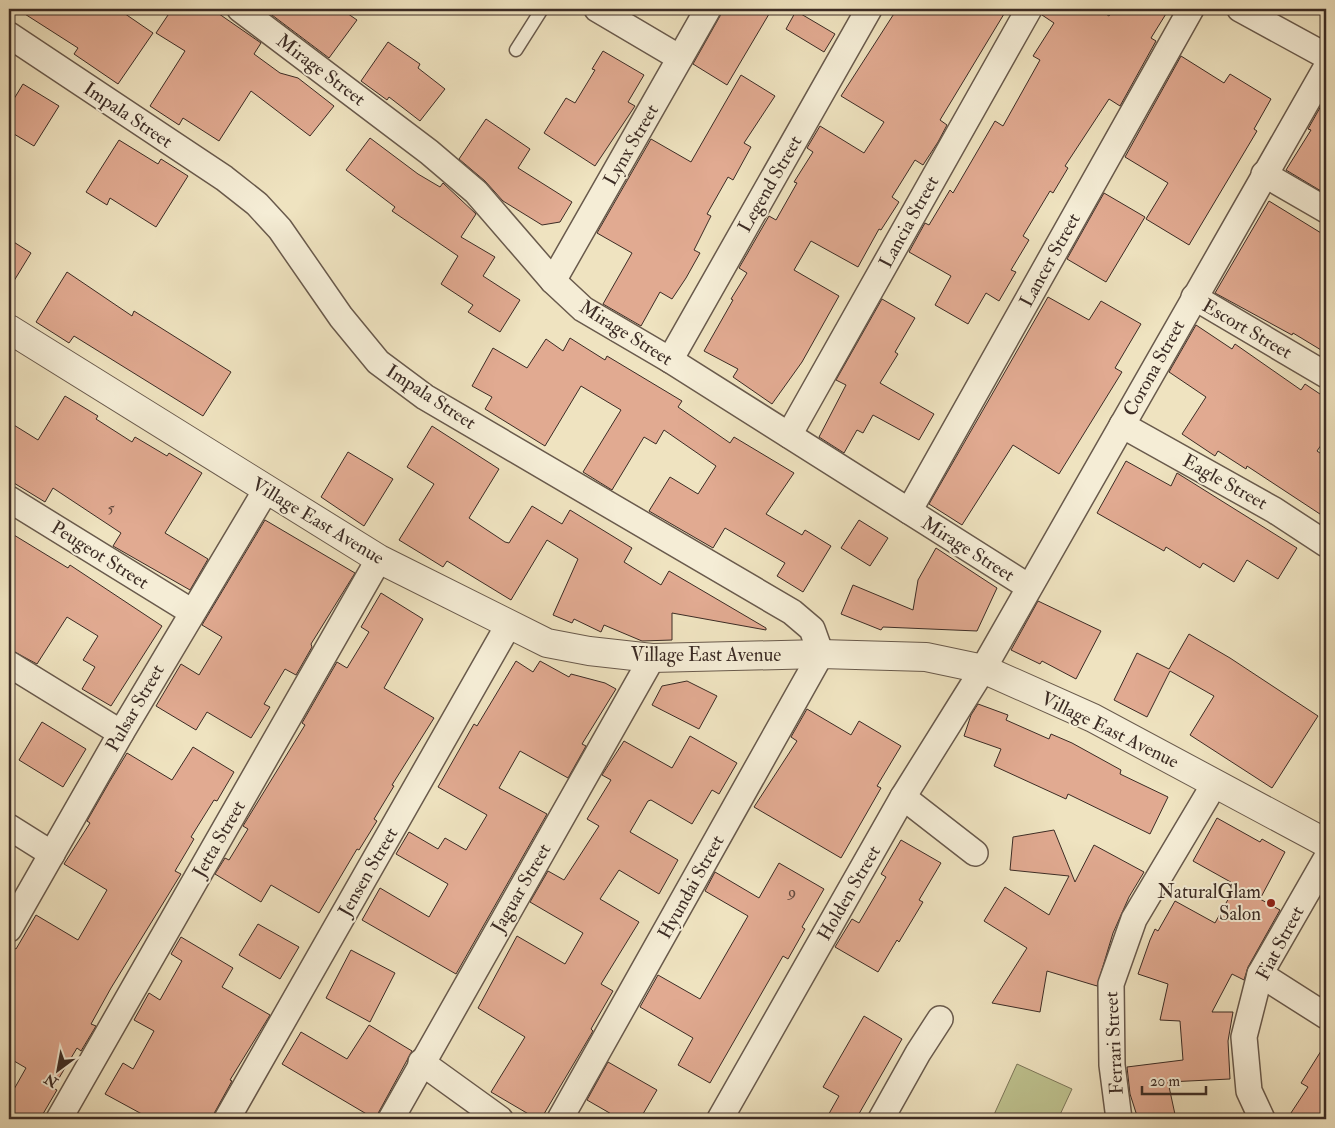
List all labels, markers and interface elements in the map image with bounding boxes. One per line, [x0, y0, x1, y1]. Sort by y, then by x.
street label: Mirage Street [272, 29, 370, 111]
street label: Impala Street [78, 76, 177, 154]
street label: Lynx Street [598, 100, 664, 190]
street label: Legend Street [733, 131, 807, 237]
street label: Lancia Street [874, 172, 944, 272]
street label: Lancer Street [1014, 209, 1086, 311]
street label: Escort Street [1198, 294, 1296, 364]
street label: Mirage Street [575, 295, 677, 371]
street label: Corona Street [1118, 316, 1190, 420]
street label: Impala Street [381, 359, 480, 436]
street label: Eagle Street [1178, 449, 1272, 515]
street label: Village East Avenue [247, 472, 389, 570]
house number: 5 [107, 498, 115, 518]
street label: Mirage Street [917, 511, 1019, 587]
street label: Peugeot Street [47, 515, 153, 595]
street label: Village East Avenue [631, 643, 781, 667]
street label: Pulsar Street [100, 660, 170, 756]
street label: Village East Avenue [1037, 686, 1183, 774]
street label: Jetta Street [187, 796, 251, 883]
street label: Jensen Street [332, 823, 403, 922]
street label: Hyundai Street [653, 831, 729, 943]
street label: Jaguar Street [485, 839, 556, 938]
street label: Holden Street [812, 841, 886, 945]
place label: NaturalGlam Salon [1158, 880, 1261, 926]
house number: 9 [787, 882, 796, 902]
marker: NaturalGlam Salon [1265, 897, 1277, 909]
street label: Fiat Street [1250, 902, 1310, 984]
street label: Ferrari Street [1099, 991, 1129, 1095]
north arrow [32, 1046, 82, 1096]
scale bar [1142, 1063, 1206, 1095]
text: N [41, 1070, 62, 1092]
text: 20 m [1150, 1072, 1180, 1091]

